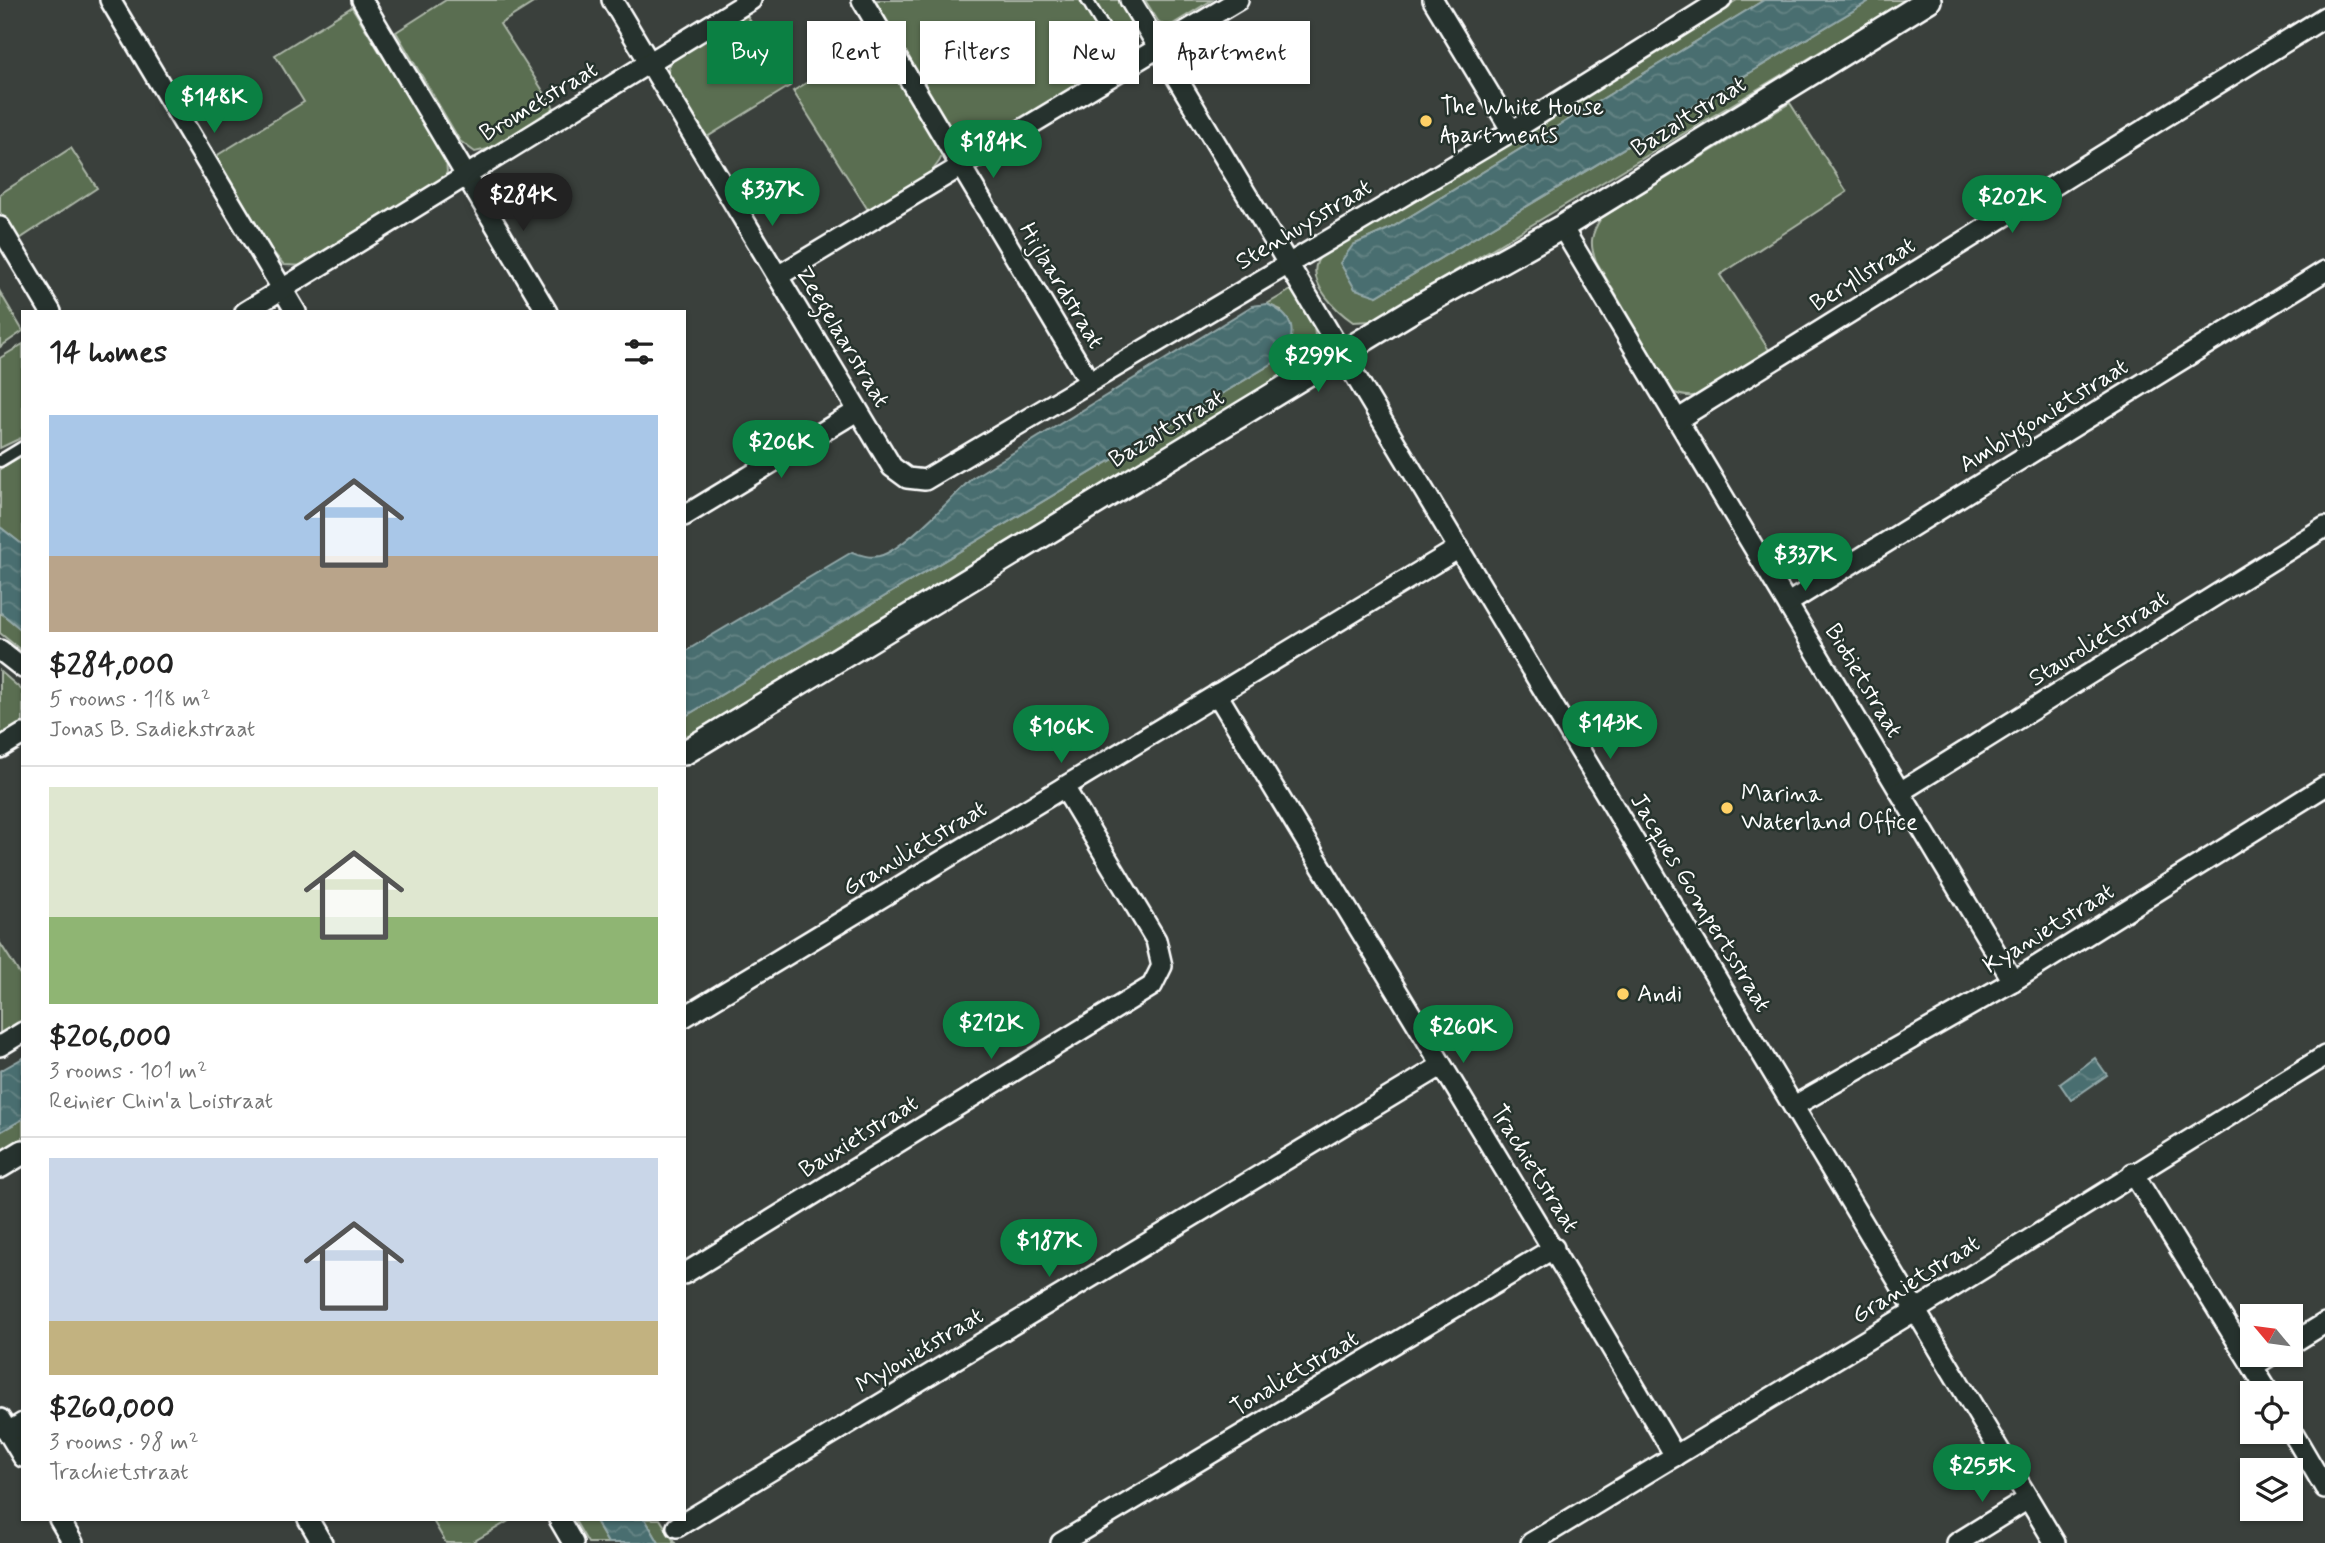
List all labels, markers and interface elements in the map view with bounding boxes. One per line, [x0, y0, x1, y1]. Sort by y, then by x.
chip: Buy [707, 21, 793, 84]
chip: Rent [807, 21, 906, 84]
chip: Filters [920, 21, 1035, 84]
chip: New [1049, 21, 1139, 84]
chip: Apartment [1153, 21, 1310, 84]
street label: Brometstraat [474, 55, 604, 149]
street label: Bazaltstraat [1626, 69, 1752, 165]
pin: $148K [165, 76, 263, 135]
text: $148K [181, 83, 247, 113]
place label: The White House Apartments [1440, 92, 1604, 154]
marker: The White House Apartments [1418, 113, 1434, 129]
pin: $184K [944, 120, 1042, 180]
text: $184K [960, 128, 1026, 158]
pin: $337K [723, 168, 821, 228]
street label: Stenhuysstraat [1230, 172, 1378, 278]
pin: $284K [474, 174, 572, 233]
text: $337K [741, 176, 803, 206]
pin: $202K [1963, 176, 2061, 235]
text: $284K [489, 181, 557, 211]
text: $202K [1978, 183, 2046, 213]
street label: Hijlaardstraat [1011, 217, 1111, 355]
street label: Beryllstraat [1804, 230, 1922, 320]
street label: Zeegelaarstraat [785, 260, 897, 415]
text: 14 homes [49, 333, 167, 372]
icon: filters [620, 333, 658, 371]
pin: $299K [1269, 334, 1367, 394]
text: $299K [1285, 342, 1351, 372]
street label: Amblygonietstraat [1954, 351, 2136, 483]
street label: Bazaltstraat [1103, 382, 1231, 476]
pin: $206K [732, 420, 830, 480]
text: $206K [748, 428, 814, 458]
icon: home [291, 460, 417, 586]
pin: $337K [1756, 534, 1854, 593]
text: $337K [1774, 541, 1836, 571]
street label: Staurolietstraat [2023, 584, 2175, 694]
street label: Biotietstraat [1817, 618, 1909, 744]
text: $284,000 [49, 646, 174, 685]
text: 5 rooms · 118 m² [49, 685, 211, 715]
pin: $143K [1561, 702, 1659, 761]
pin: $106K [1012, 706, 1110, 765]
text: $143K [1578, 709, 1642, 739]
text: $106K [1029, 713, 1093, 743]
text: Jonas B. Sadiekstraat [49, 715, 255, 745]
place label: Marina Waterland Office [1741, 779, 1918, 838]
street label: Jacques Gompertsstraat [1622, 788, 1778, 1018]
street label: Granulietstraat [837, 794, 993, 904]
marker: Marina Waterland Office [1719, 800, 1735, 816]
icon: home [291, 832, 417, 958]
street label: Kyanietstraat [1978, 876, 2120, 982]
place label: Andi [1637, 979, 1682, 1010]
marker: Andi [1615, 986, 1631, 1002]
pin: $212K [942, 1002, 1040, 1061]
pin: $260K [1414, 1006, 1512, 1065]
text: $212K [959, 1009, 1023, 1039]
text: $260K [1429, 1013, 1497, 1043]
text: $206,000 [49, 1018, 171, 1057]
text: 3 rooms · 101 m² [49, 1057, 207, 1087]
text: Reinier Chin'a Loistraat [49, 1087, 273, 1117]
street label: Bauxietstraat [794, 1088, 924, 1186]
street label: Trachietstraat [1482, 1099, 1586, 1239]
icon: home [291, 1203, 417, 1329]
pin: $187K [1000, 1220, 1098, 1279]
text: $187K [1016, 1227, 1082, 1257]
street label: Granietstraat [1846, 1228, 1986, 1332]
street label: Mylonietstraat [850, 1301, 990, 1401]
north arrow [2240, 1304, 2303, 1367]
map controls [2240, 1304, 2303, 1521]
street label: Tonalietstraat [1225, 1324, 1365, 1424]
button: locate [2240, 1381, 2303, 1444]
text: $260,000 [49, 1389, 174, 1428]
text: 3 rooms · 98 m² [49, 1428, 199, 1458]
pin: $255K [1933, 1444, 2031, 1504]
text: $255K [1949, 1452, 2015, 1482]
text: Trachietstraat [49, 1458, 189, 1488]
button: layers [2240, 1458, 2303, 1521]

